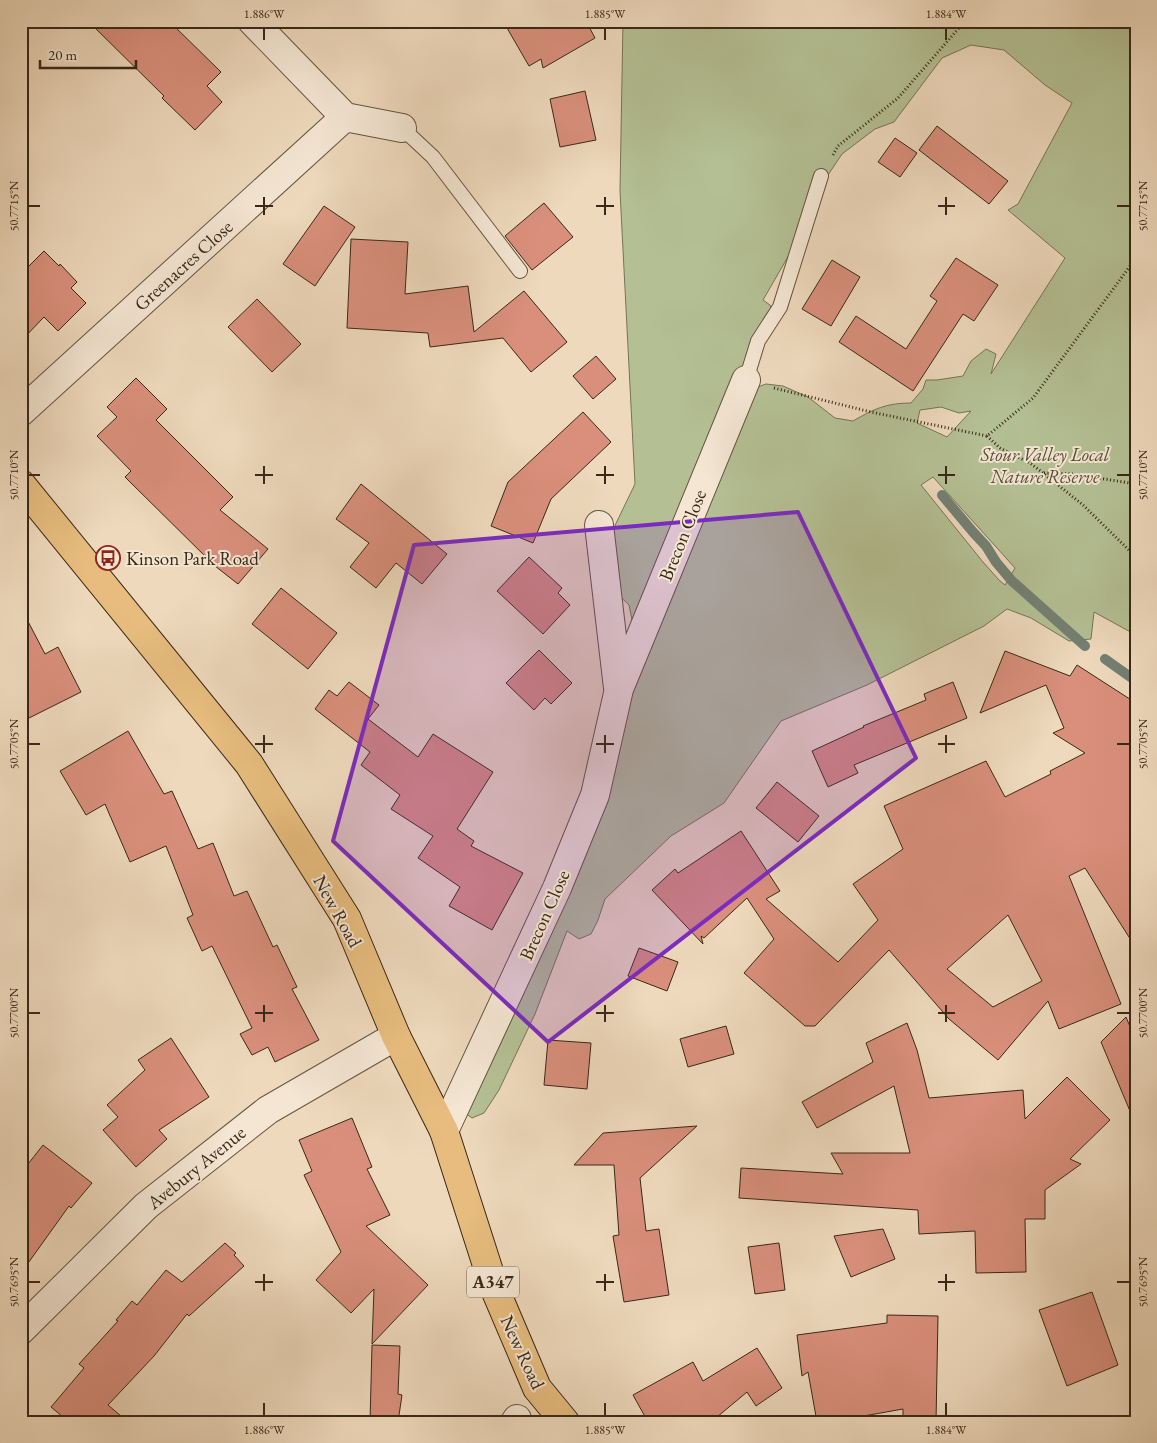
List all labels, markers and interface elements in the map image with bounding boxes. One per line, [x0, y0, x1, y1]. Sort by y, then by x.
text: 1.886°W [244, 6, 285, 22]
text: 1.885°W [585, 6, 626, 22]
text: 1.884°W [926, 6, 967, 22]
scale bar [40, 38, 136, 70]
text: 20 m [48, 45, 77, 64]
text: 50.7715°N [6, 180, 22, 231]
text: 50.7715°N [1135, 180, 1151, 231]
street label: Greenacres Close [129, 214, 238, 316]
park label: Stour Valley Local Nature Reserve [980, 442, 1110, 489]
text: 50.7710°N [6, 449, 22, 500]
text: 50.7710°N [1135, 449, 1151, 500]
street label: Brecon Close [653, 486, 712, 585]
bus stop icon: Kinson Park Road [95, 545, 121, 571]
place label: Kinson Park Road [126, 546, 259, 571]
text: 50.7705°N [6, 718, 22, 769]
text: 50.7705°N [1135, 718, 1151, 769]
street label: Brecon Close [513, 866, 575, 964]
street label: New Road [307, 871, 368, 952]
text: 50.7700°N [6, 987, 22, 1038]
text: 50.7700°N [1135, 987, 1151, 1038]
street label: Avebury Avenue [141, 1120, 251, 1215]
text: 50.7695°N [6, 1256, 22, 1307]
text: 50.7695°N [1135, 1256, 1151, 1307]
road number: A347 [467, 1266, 519, 1298]
street label: New Road [495, 1311, 551, 1394]
text: 1.886°W [244, 1422, 285, 1438]
text: 1.885°W [585, 1422, 626, 1438]
text: 1.884°W [926, 1422, 967, 1438]

